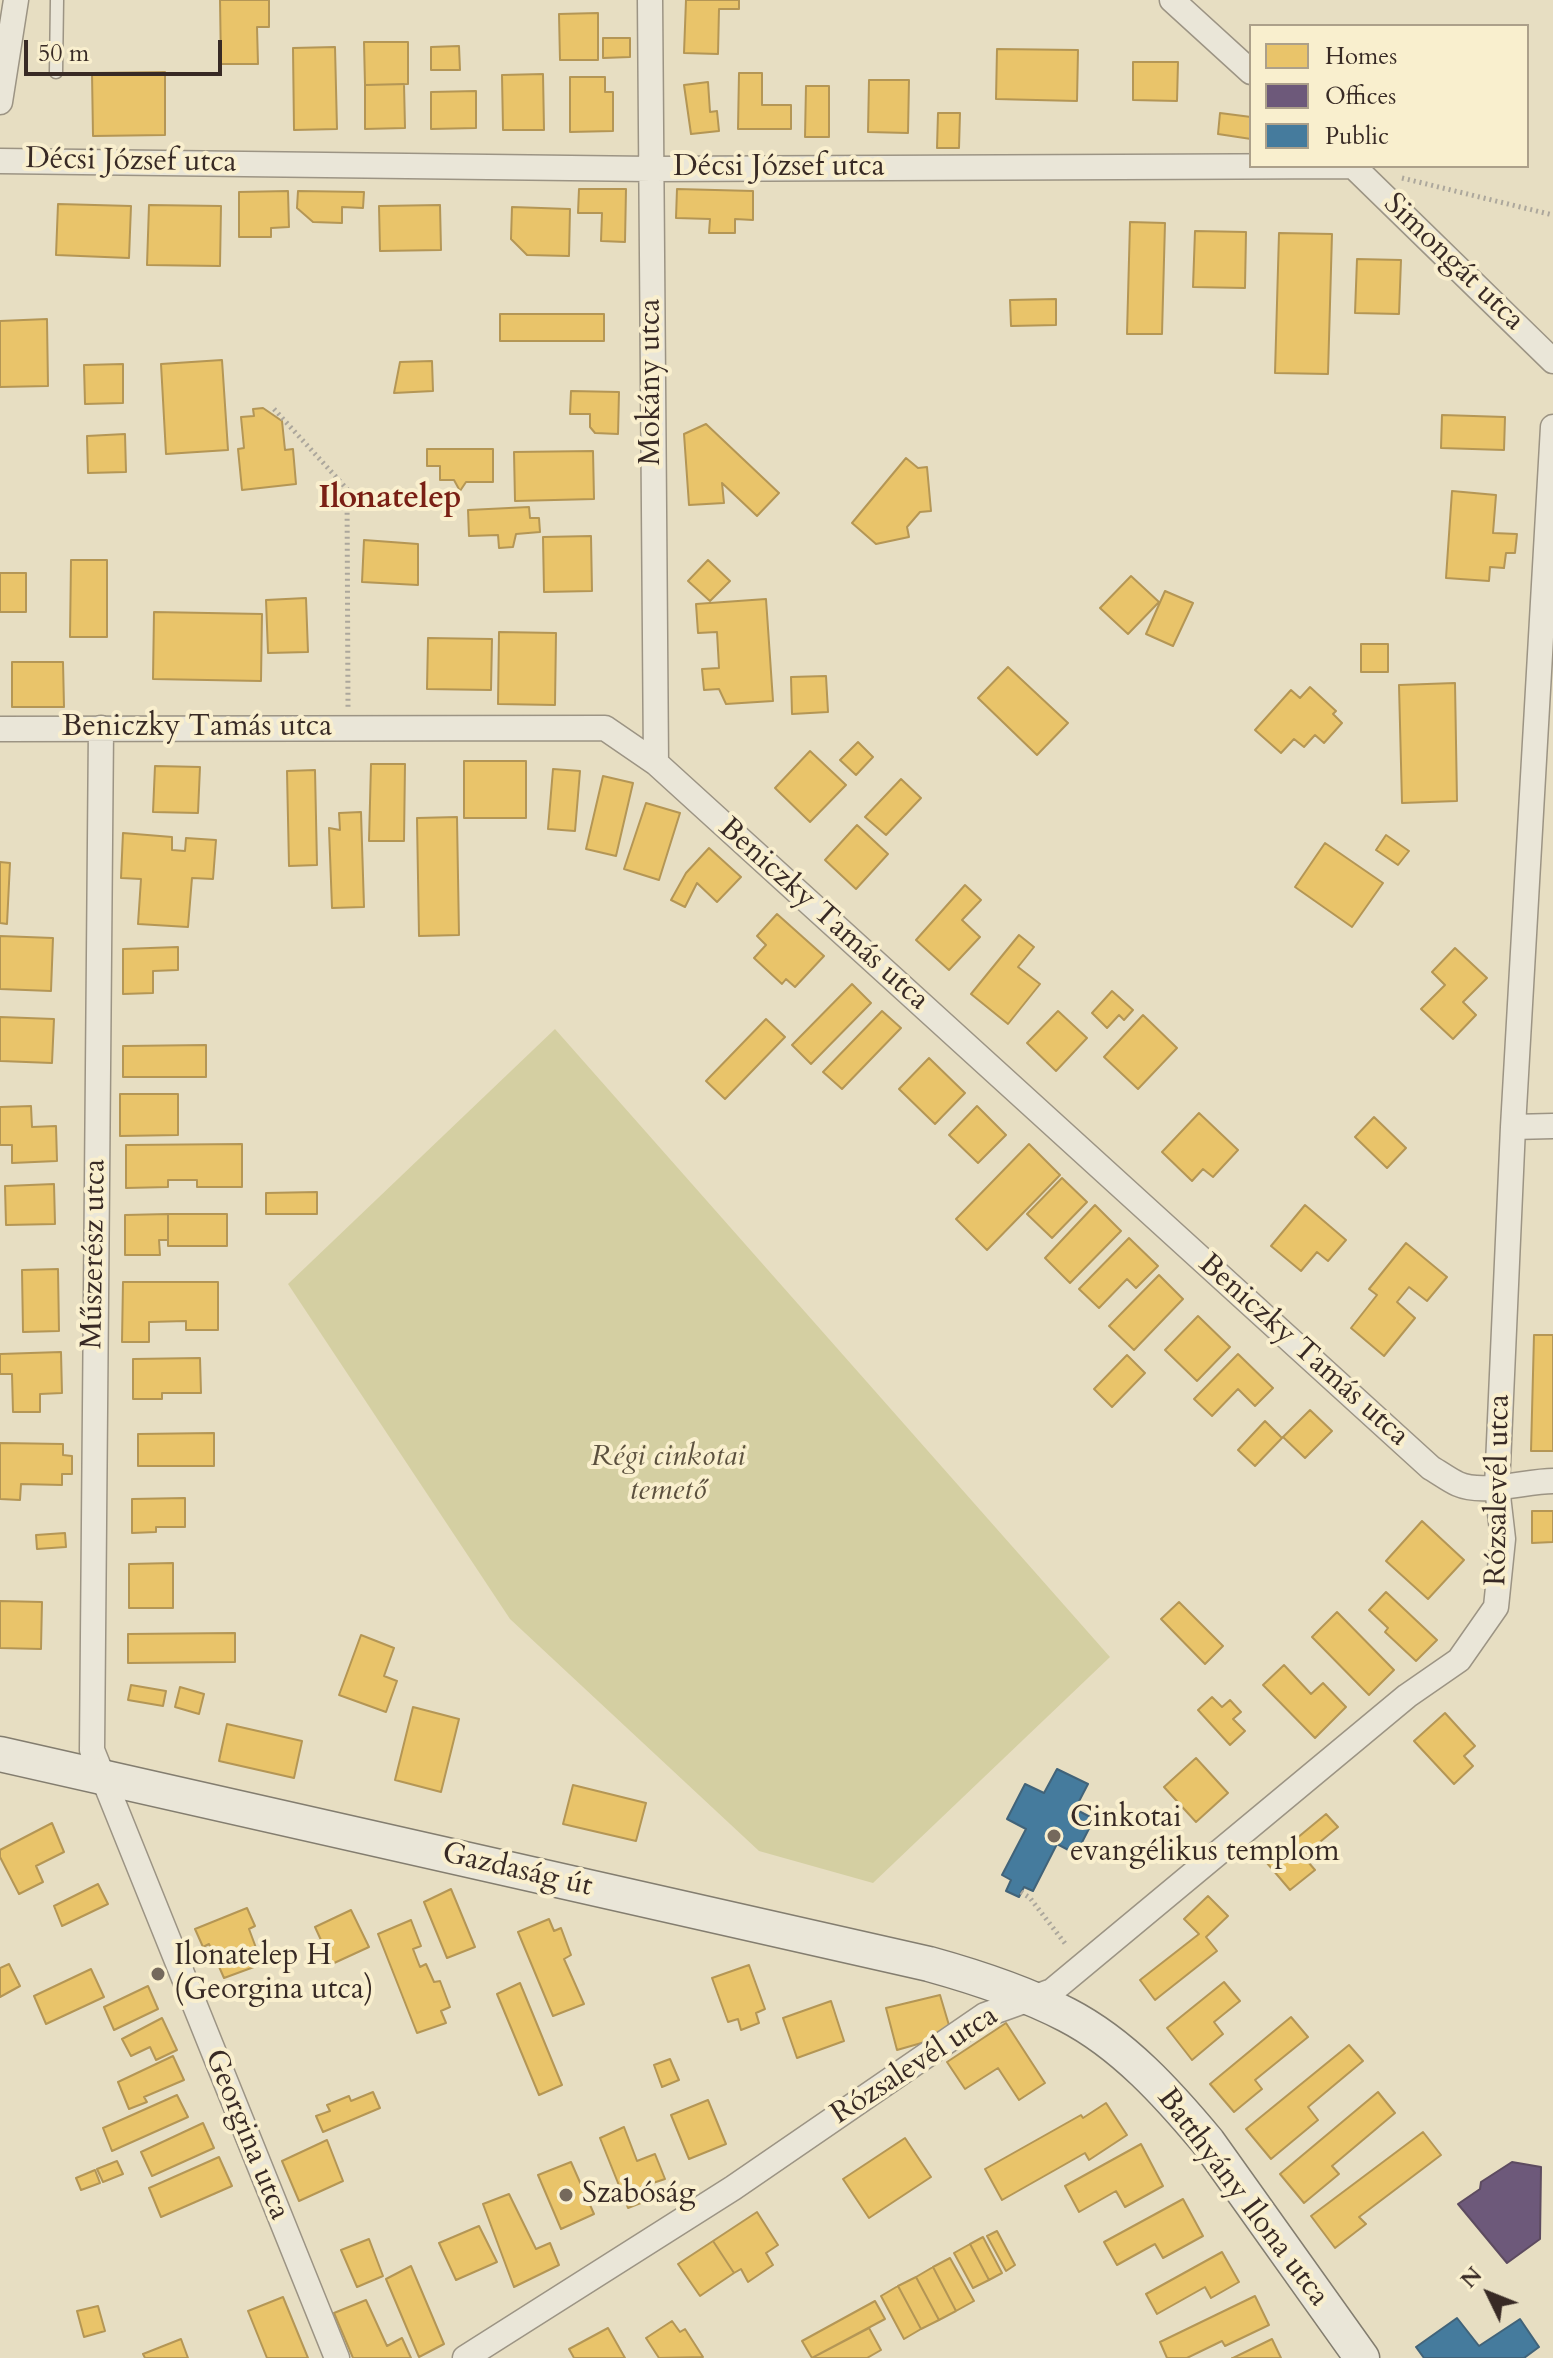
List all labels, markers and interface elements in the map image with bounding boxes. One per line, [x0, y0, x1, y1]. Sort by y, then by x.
scale bar [28, 24, 226, 74]
legend [1249, 24, 1529, 168]
text: 50 m [38, 37, 89, 70]
text: Homes [1325, 40, 1397, 73]
text: Offices [1325, 80, 1396, 113]
text: Public [1325, 120, 1389, 153]
street label: Décsi József utca [25, 142, 237, 182]
street label: Décsi József utca [673, 150, 885, 186]
street label: Simongát utca [1375, 187, 1531, 339]
street label: Mokány utca [634, 298, 670, 466]
district label: Ilonatelep [318, 481, 462, 519]
street label: Beniczky Tamás utca [62, 710, 332, 746]
street label: Beniczky Tamás utca [710, 811, 936, 1019]
street label: Műszerész utca [75, 1158, 115, 1350]
street label: Beniczky Tamás utca [1190, 1247, 1416, 1455]
street label: Rózsalevél utca [1479, 1394, 1519, 1586]
park label: Régi cinkotai temető [591, 1440, 745, 1510]
place label: Cinkotai evangélikus templom [1070, 1801, 1340, 1872]
marker: Cinkotai evangélikus templom [1045, 1827, 1063, 1845]
street label: Gazdaság út [438, 1836, 596, 1906]
place label: Ilonatelep H (Georgina utca) [174, 1939, 373, 2010]
marker: Ilonatelep H (Georgina utca) [149, 1965, 167, 1983]
street label: Rózsalevél utca [825, 1999, 1005, 2133]
street label: Georgina utca [196, 2045, 296, 2225]
street label: Batthyány Ilona utca [1148, 2082, 1336, 2314]
place label: Szabóság [582, 2177, 696, 2213]
marker: Szabóság [557, 2186, 575, 2204]
north arrow [1449, 2254, 1529, 2334]
text: N [1454, 2260, 1489, 2295]

